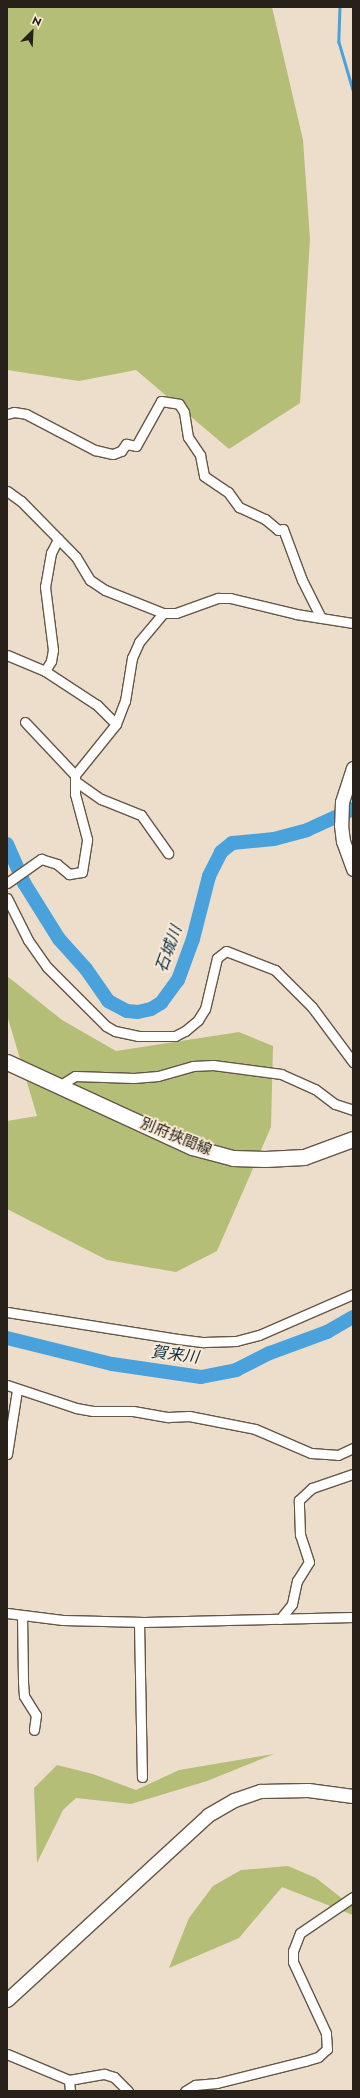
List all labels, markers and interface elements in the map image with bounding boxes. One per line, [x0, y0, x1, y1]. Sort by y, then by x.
north arrow [12, 12, 52, 52]
text: N [30, 12, 44, 30]
water label: 石城川 [152, 923, 186, 975]
street label: 別府挾間線 [138, 1115, 214, 1159]
water label: 賀来川 [150, 1343, 200, 1367]

